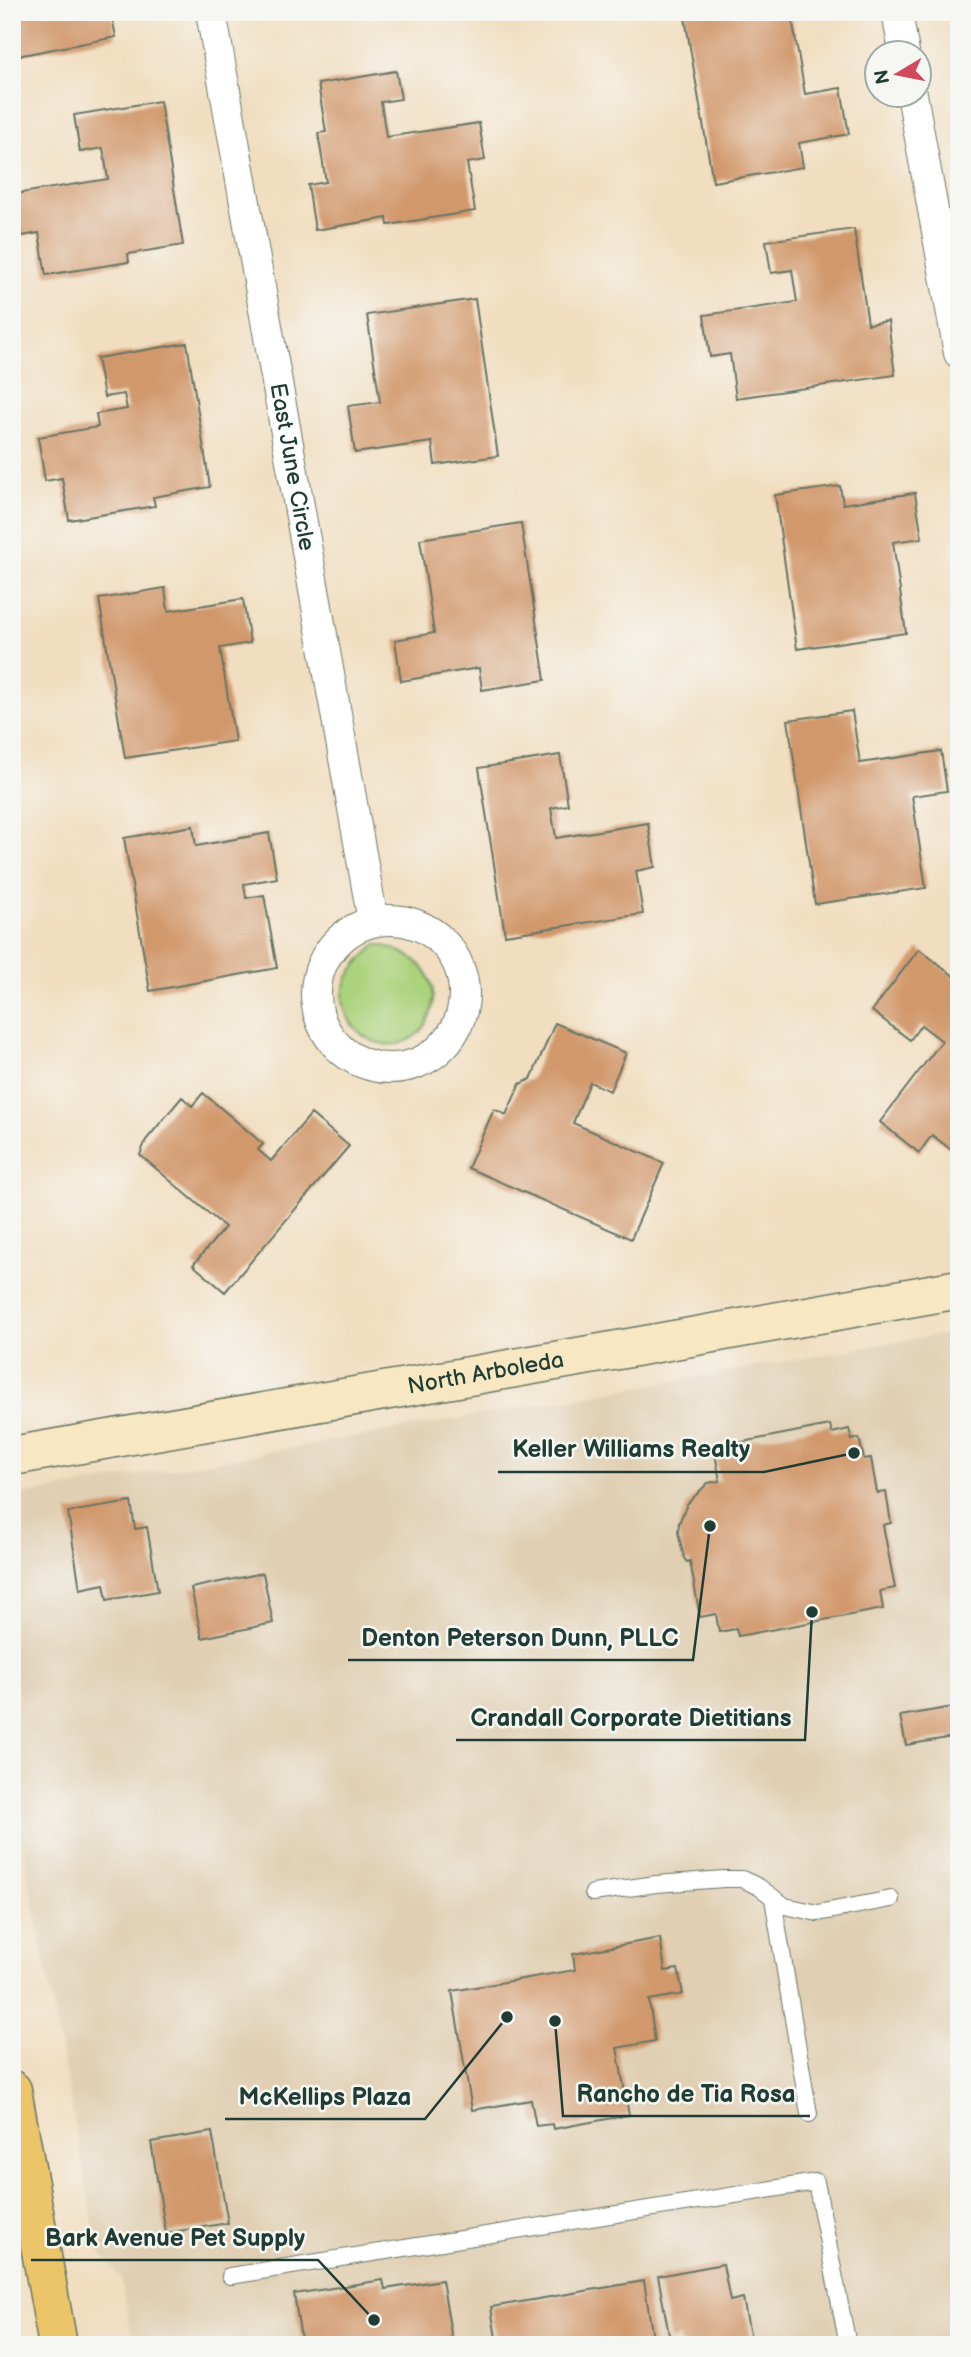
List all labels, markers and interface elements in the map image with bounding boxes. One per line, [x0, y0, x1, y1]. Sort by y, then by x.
north arrow [862, 38, 932, 108]
text: N [870, 68, 895, 86]
street label: East June Circle [263, 381, 321, 553]
street label: North Arboleda [405, 1346, 566, 1401]
callout: Keller Williams Realty [498, 1427, 764, 1472]
text: Keller Williams Realty [512, 1435, 750, 1464]
callout: Denton Peterson Dunn, PLLC [348, 1615, 693, 1660]
text: Denton Peterson Dunn, PLLC [361, 1624, 679, 1653]
callout: Crandall Corporate Dietitians [456, 1695, 805, 1740]
text: Crandall Corporate Dietitians [470, 1704, 792, 1733]
callout: Rancho de Tia Rosa [563, 2071, 810, 2116]
callout: McKellips Plaza [225, 2074, 425, 2119]
text: Rancho de Tia Rosa [577, 2080, 796, 2109]
text: McKellips Plaza [239, 2083, 411, 2112]
callout: Bark Avenue Pet Supply [31, 2215, 318, 2260]
text: Bark Avenue Pet Supply [45, 2224, 305, 2253]

